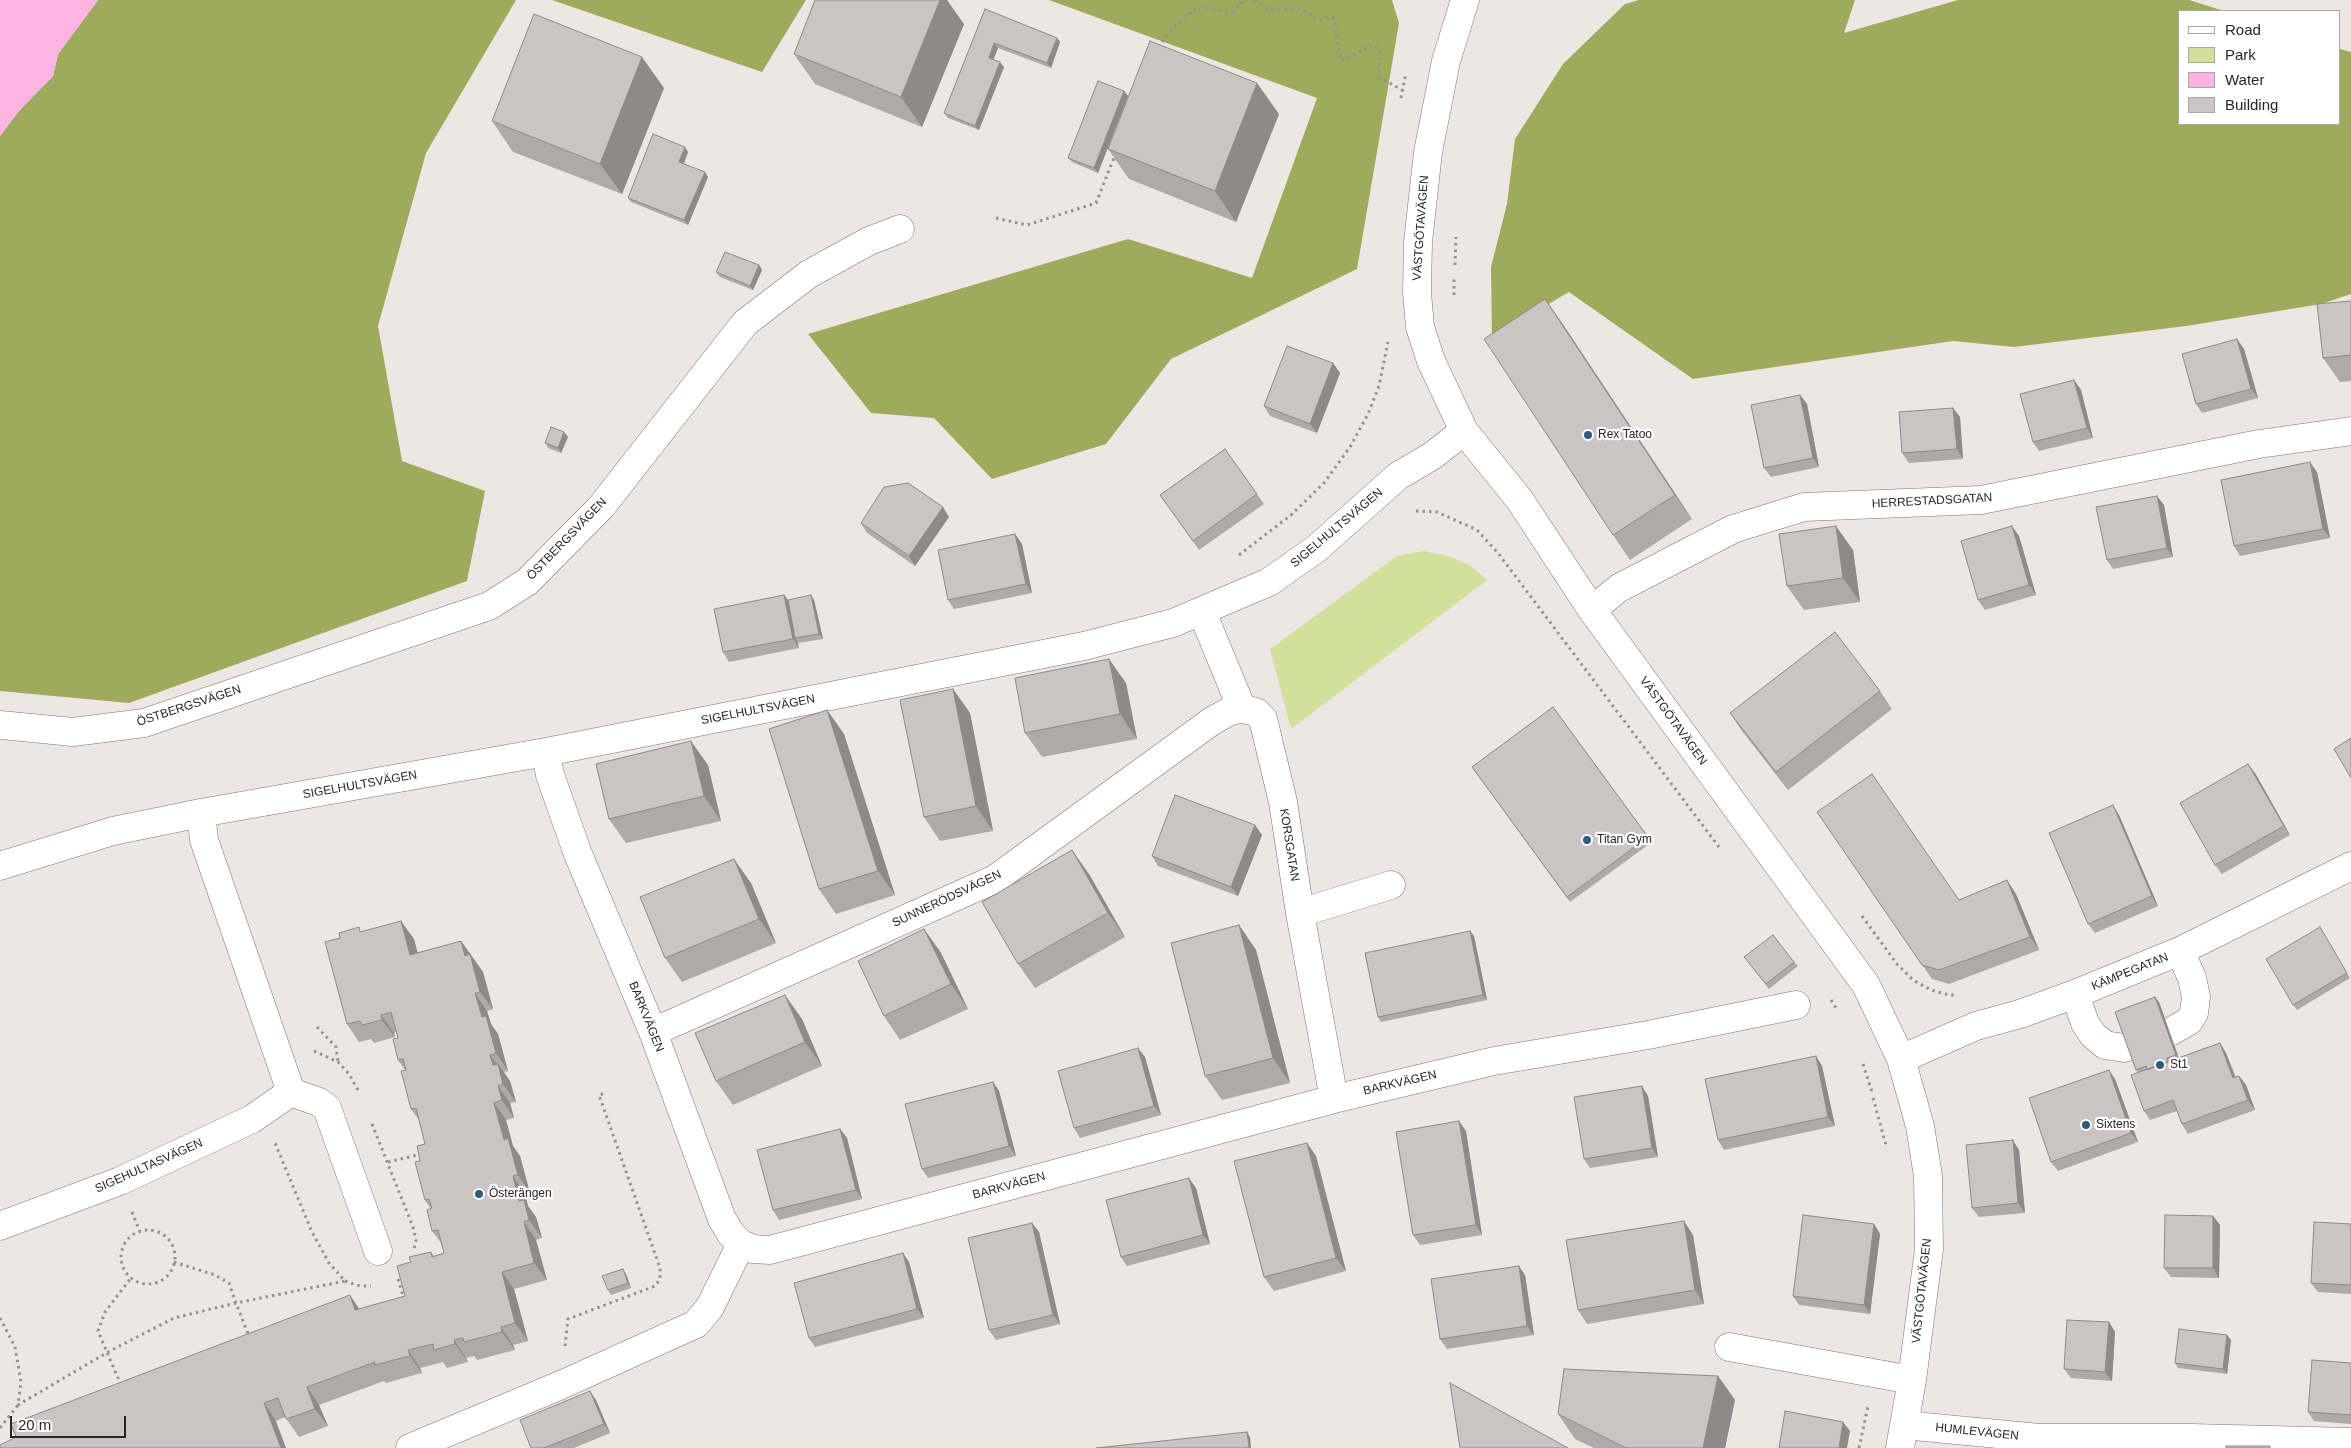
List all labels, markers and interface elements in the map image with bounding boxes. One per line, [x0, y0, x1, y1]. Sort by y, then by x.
legend [2178, 10, 2341, 125]
text: Road [2225, 21, 2261, 38]
text: Park [2225, 46, 2256, 63]
text: Water [2225, 71, 2264, 88]
text: Building [2225, 96, 2278, 113]
street label: VÄSTGÖTAVÄGEN [1410, 175, 1432, 281]
place label: Rex Tatoo [1598, 428, 1652, 442]
marker: Rex Tatoo [1582, 429, 1594, 441]
street label: SIGELHULTSVÄGEN [1288, 485, 1386, 571]
street label: HERRESTADSGATAN [1871, 491, 1993, 511]
street label: ÖSTBERGSVÄGEN [524, 495, 610, 583]
street label: VÄSTGÖTAVÄGEN [1636, 674, 1710, 768]
street label: ÖSTBERGSVÄGEN [135, 682, 243, 730]
street label: SIGELHULTSVÄGEN [700, 692, 816, 728]
street label: SIGELHULTSVÄGEN [302, 768, 418, 802]
street label: KORSGATAN [1276, 808, 1302, 882]
place label: Titan Gym [1597, 833, 1652, 847]
marker: Titan Gym [1581, 834, 1593, 846]
street label: SUNNERÖDSVÄGEN [890, 867, 1004, 931]
street label: KÄMPEGATAN [2089, 950, 2171, 994]
street label: BARKVÄGEN [625, 980, 667, 1054]
place label: St1 [2170, 1058, 2188, 1072]
marker: St1 [2154, 1059, 2166, 1071]
street label: BARKVÄGEN [1362, 1068, 1438, 1098]
place label: Sixtens [2096, 1118, 2135, 1132]
marker: Sixtens [2080, 1119, 2092, 1131]
street label: SIGEHULTASVÄGEN [93, 1136, 205, 1196]
street label: BARKVÄGEN [971, 1169, 1047, 1203]
place label: Österängen [489, 1187, 552, 1201]
marker: Österängen [473, 1188, 485, 1200]
street label: VÄSTGÖTAVÄGEN [1909, 1238, 1935, 1344]
scale bar [12, 1406, 129, 1438]
text: 20 m [18, 1416, 51, 1433]
street label: HUMLEVÄGEN [1934, 1420, 2020, 1444]

